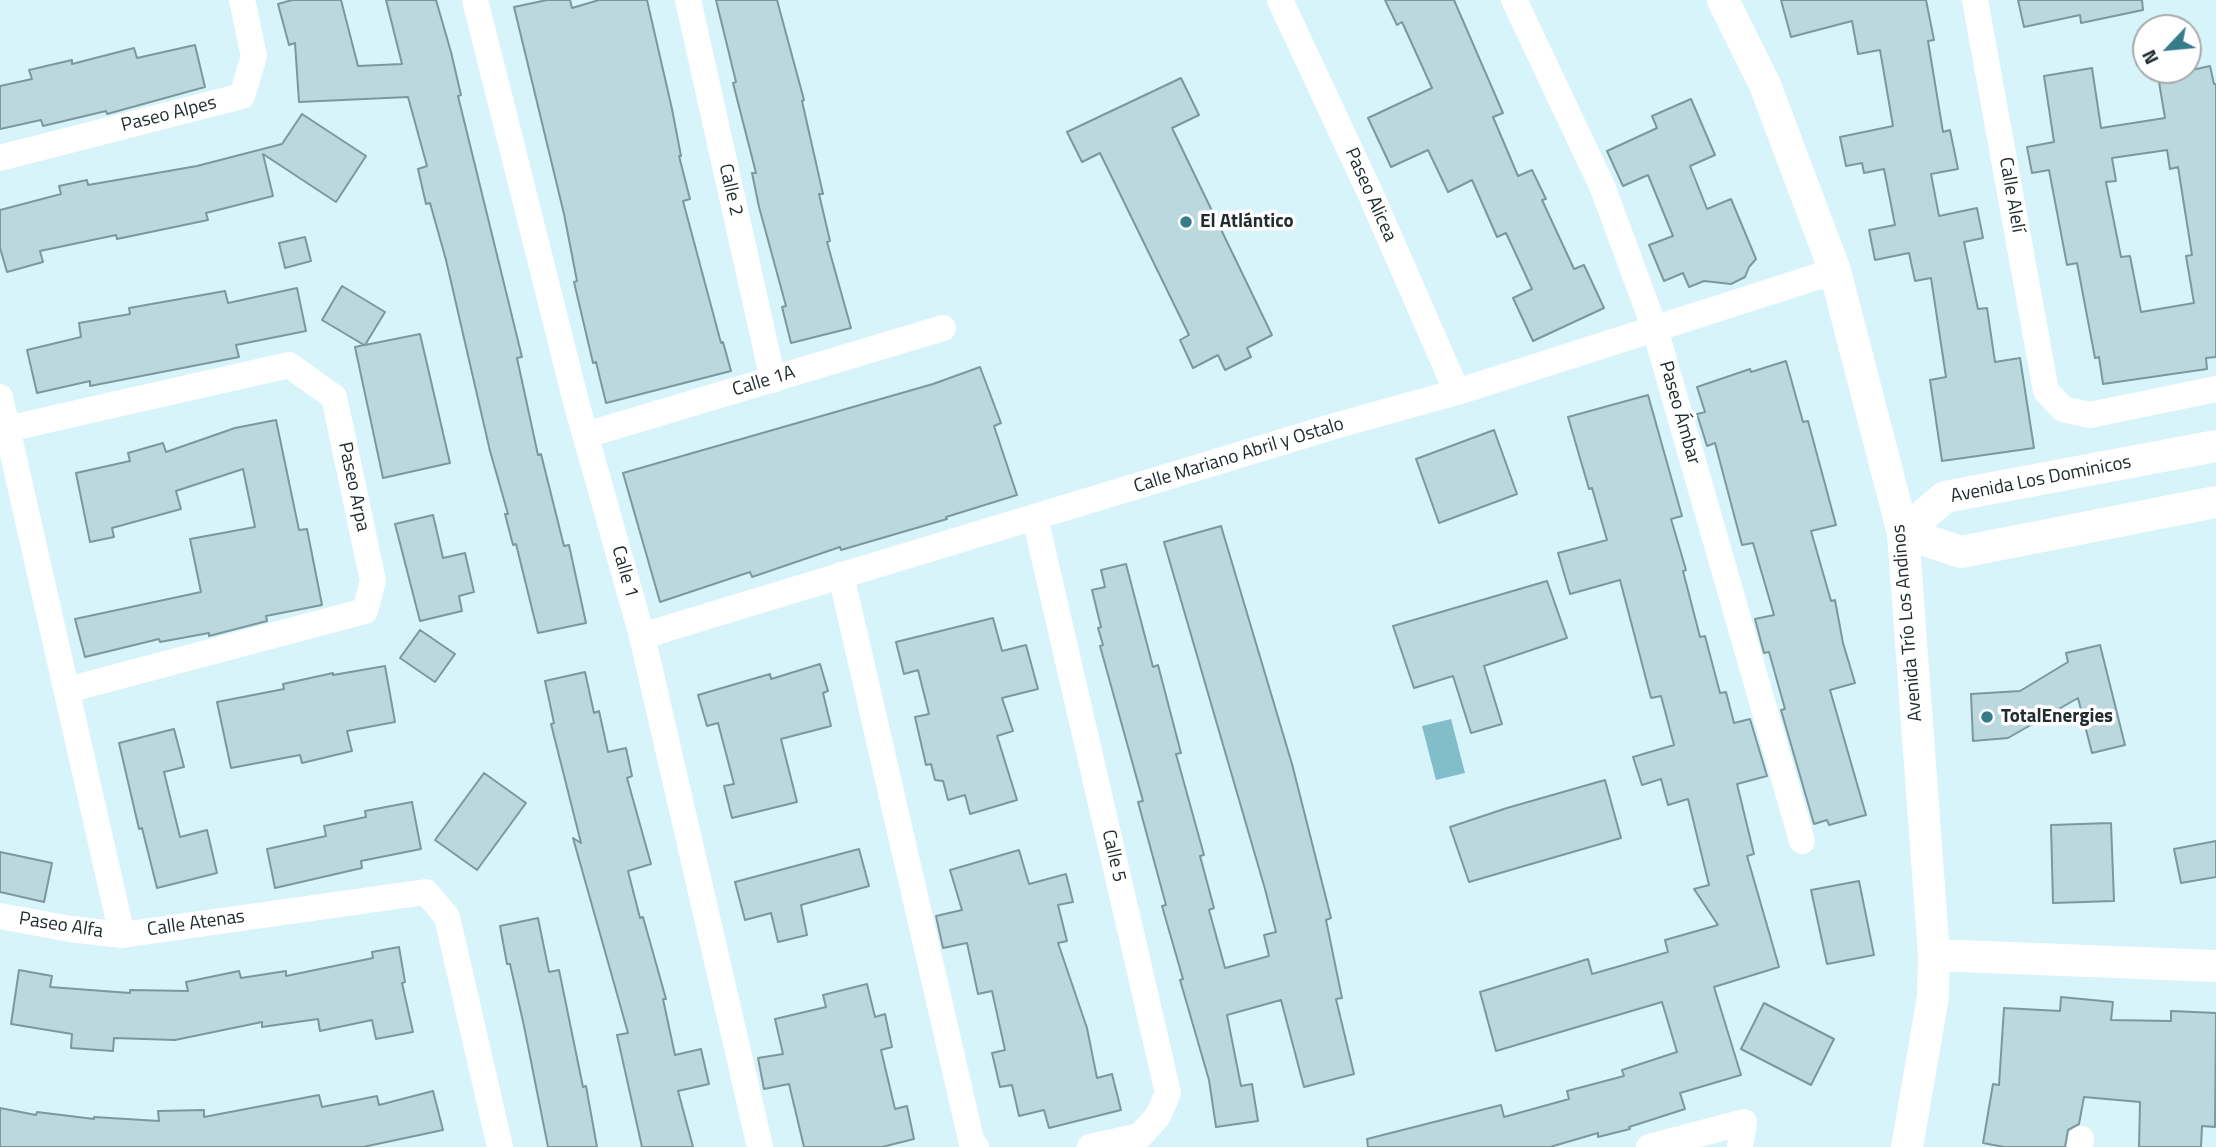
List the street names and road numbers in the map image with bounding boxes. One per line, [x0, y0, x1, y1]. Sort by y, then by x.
street label: Paseo Alpes [119, 92, 219, 138]
street label: Paseo Alicea [1339, 144, 1401, 246]
street label: Calle Alelí [1993, 155, 2029, 235]
street label: Calle 2 [713, 162, 747, 218]
street label: Paseo Ámbar [1653, 359, 1705, 467]
street label: Calle 1A [730, 362, 798, 402]
street label: Calle Mariano Abril y Ostalo [1131, 413, 1347, 499]
street label: Paseo Arpa [332, 440, 374, 534]
street label: Avenida Los Dominicos [1949, 451, 2133, 509]
street label: Avenida Trío Los Andinos [1888, 523, 1928, 723]
street label: Calle 1 [606, 543, 642, 601]
street label: Calle 5 [1096, 828, 1130, 884]
street label: Calle Atenas [146, 906, 246, 942]
street label: Paseo Alfa [17, 908, 105, 944]

